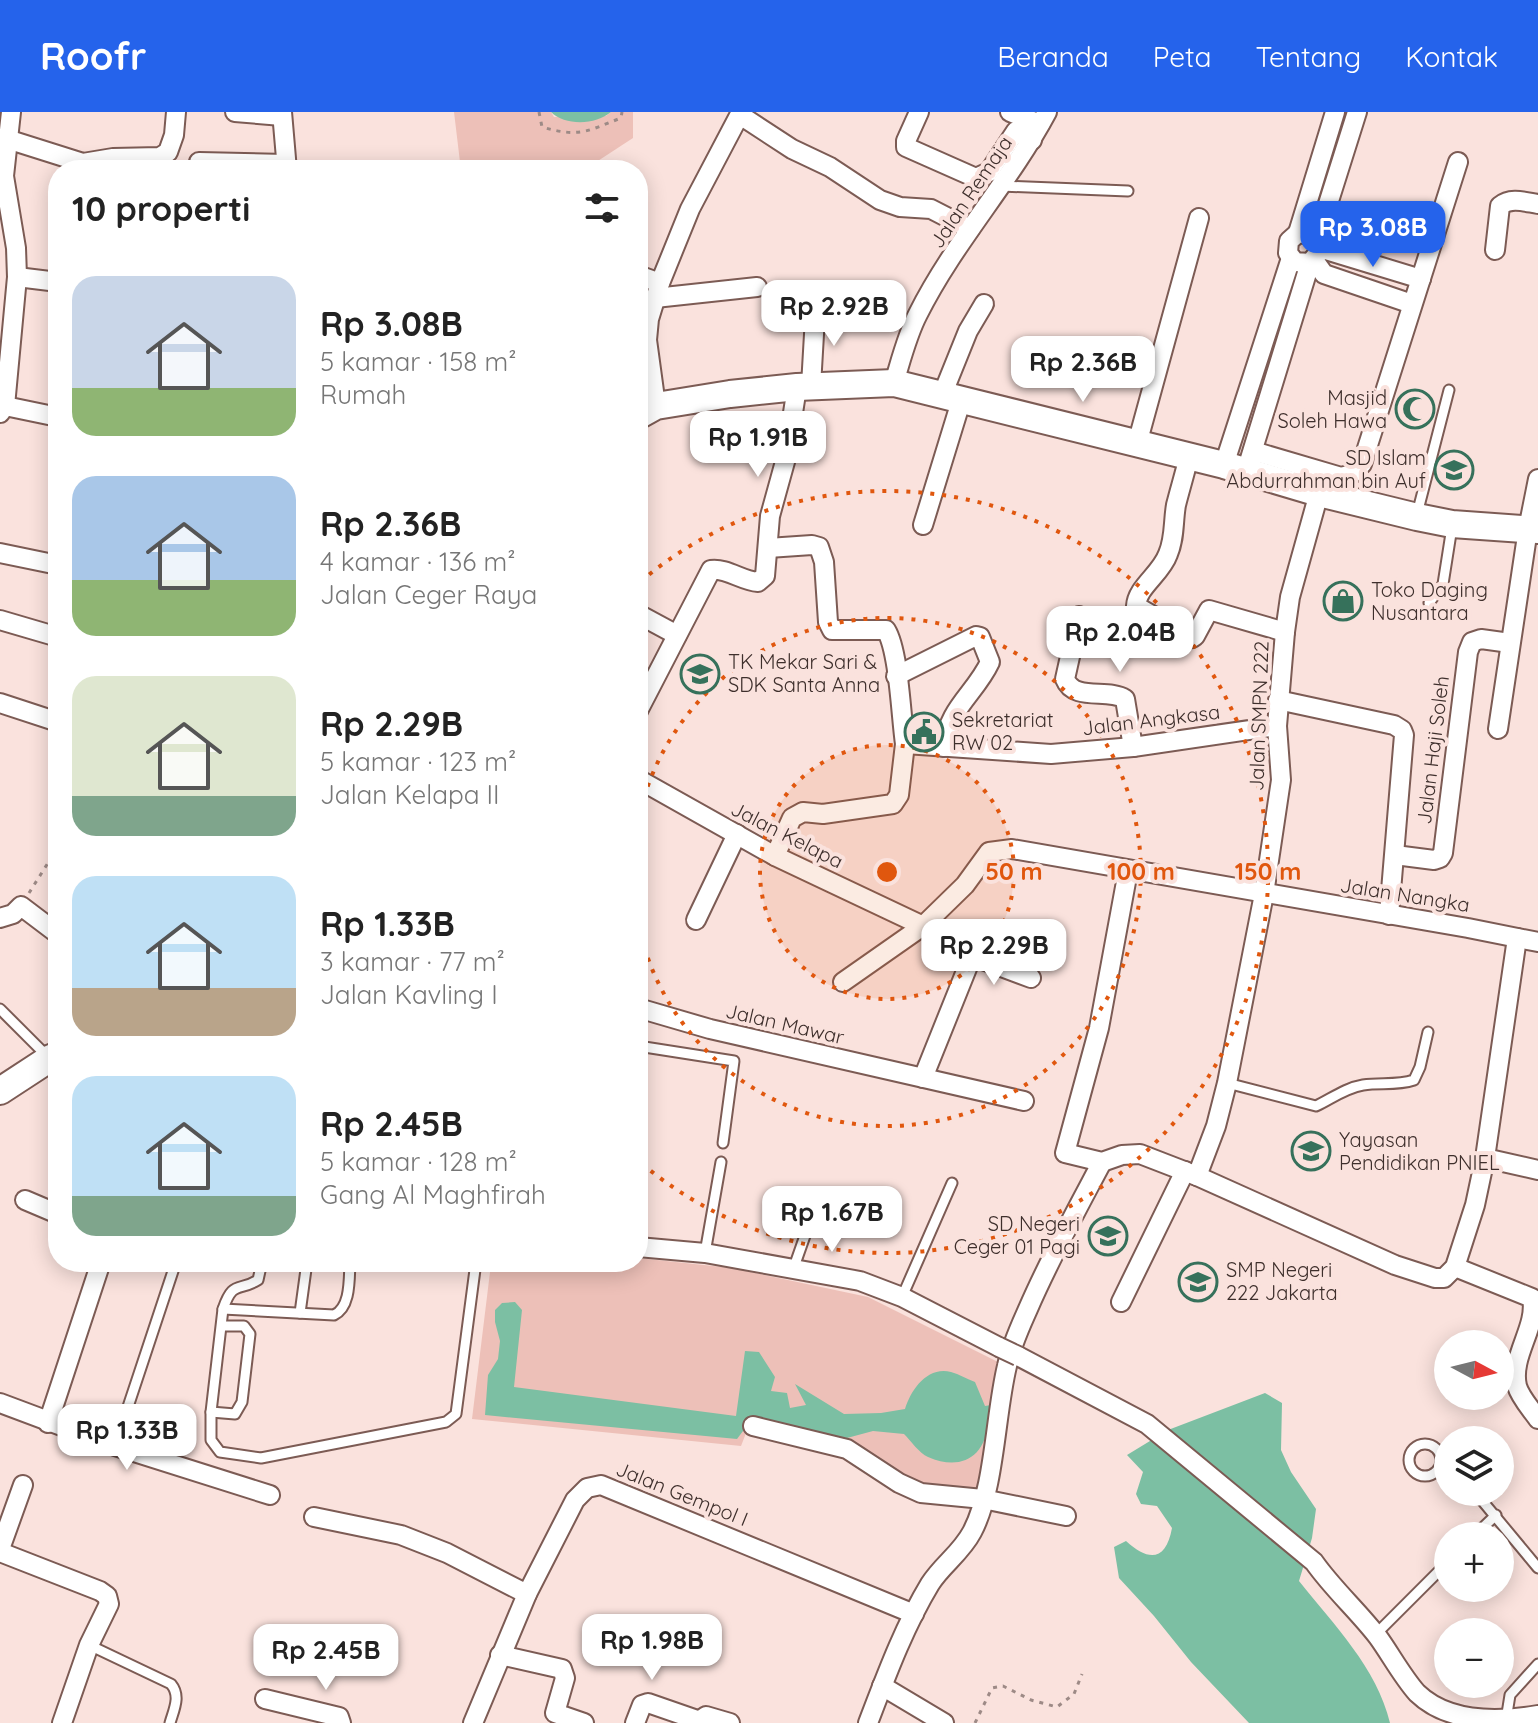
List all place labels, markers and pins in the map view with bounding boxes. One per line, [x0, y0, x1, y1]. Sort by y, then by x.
pin: Rp 3.08B [1290, 201, 1456, 269]
pin: Rp 2.92B [751, 280, 917, 348]
pin: Rp 2.36B [1000, 336, 1166, 404]
place label: Masjid Soleh Hawa [1278, 385, 1387, 433]
mosque icon: Masjid Soleh Hawa [1394, 388, 1436, 430]
pin: Rp 1.91B [675, 411, 841, 479]
place label: SD Islam Abdurrahman bin Auf [1226, 445, 1426, 493]
school or university icon: SD Islam Abdurrahman bin Auf [1433, 449, 1475, 491]
place label: Toko Daging Nusantara [1371, 577, 1488, 625]
shop icon: Toko Daging Nusantara [1322, 580, 1364, 622]
pin: Rp 2.04B [1037, 606, 1203, 674]
place label: TK Mekar Sari & SDK Santa Anna [728, 649, 880, 697]
school or university icon: TK Mekar Sari & SDK Santa Anna [679, 653, 721, 695]
place label: Sekretariat RW 02 [952, 707, 1054, 755]
public building icon: Sekretariat RW 02 [903, 711, 945, 753]
centre of rings [873, 858, 901, 886]
pin: Rp 2.29B [911, 919, 1077, 987]
place label: Yayasan Pendidikan PNIEL [1339, 1127, 1500, 1175]
school or university icon: Yayasan Pendidikan PNIEL [1290, 1130, 1332, 1172]
pin: Rp 1.67B [749, 1186, 915, 1254]
place label: SD Negeri Ceger 01 Pagi [954, 1211, 1080, 1259]
school or university icon: SD Negeri Ceger 01 Pagi [1087, 1215, 1129, 1257]
place label: SMP Negeri 222 Jakarta [1226, 1257, 1338, 1305]
school or university icon: SMP Negeri 222 Jakarta [1177, 1261, 1219, 1303]
pin: Rp 1.33B [44, 1404, 210, 1472]
pin: Rp 1.98B [569, 1614, 735, 1682]
pin: Rp 2.45B [243, 1624, 409, 1692]

